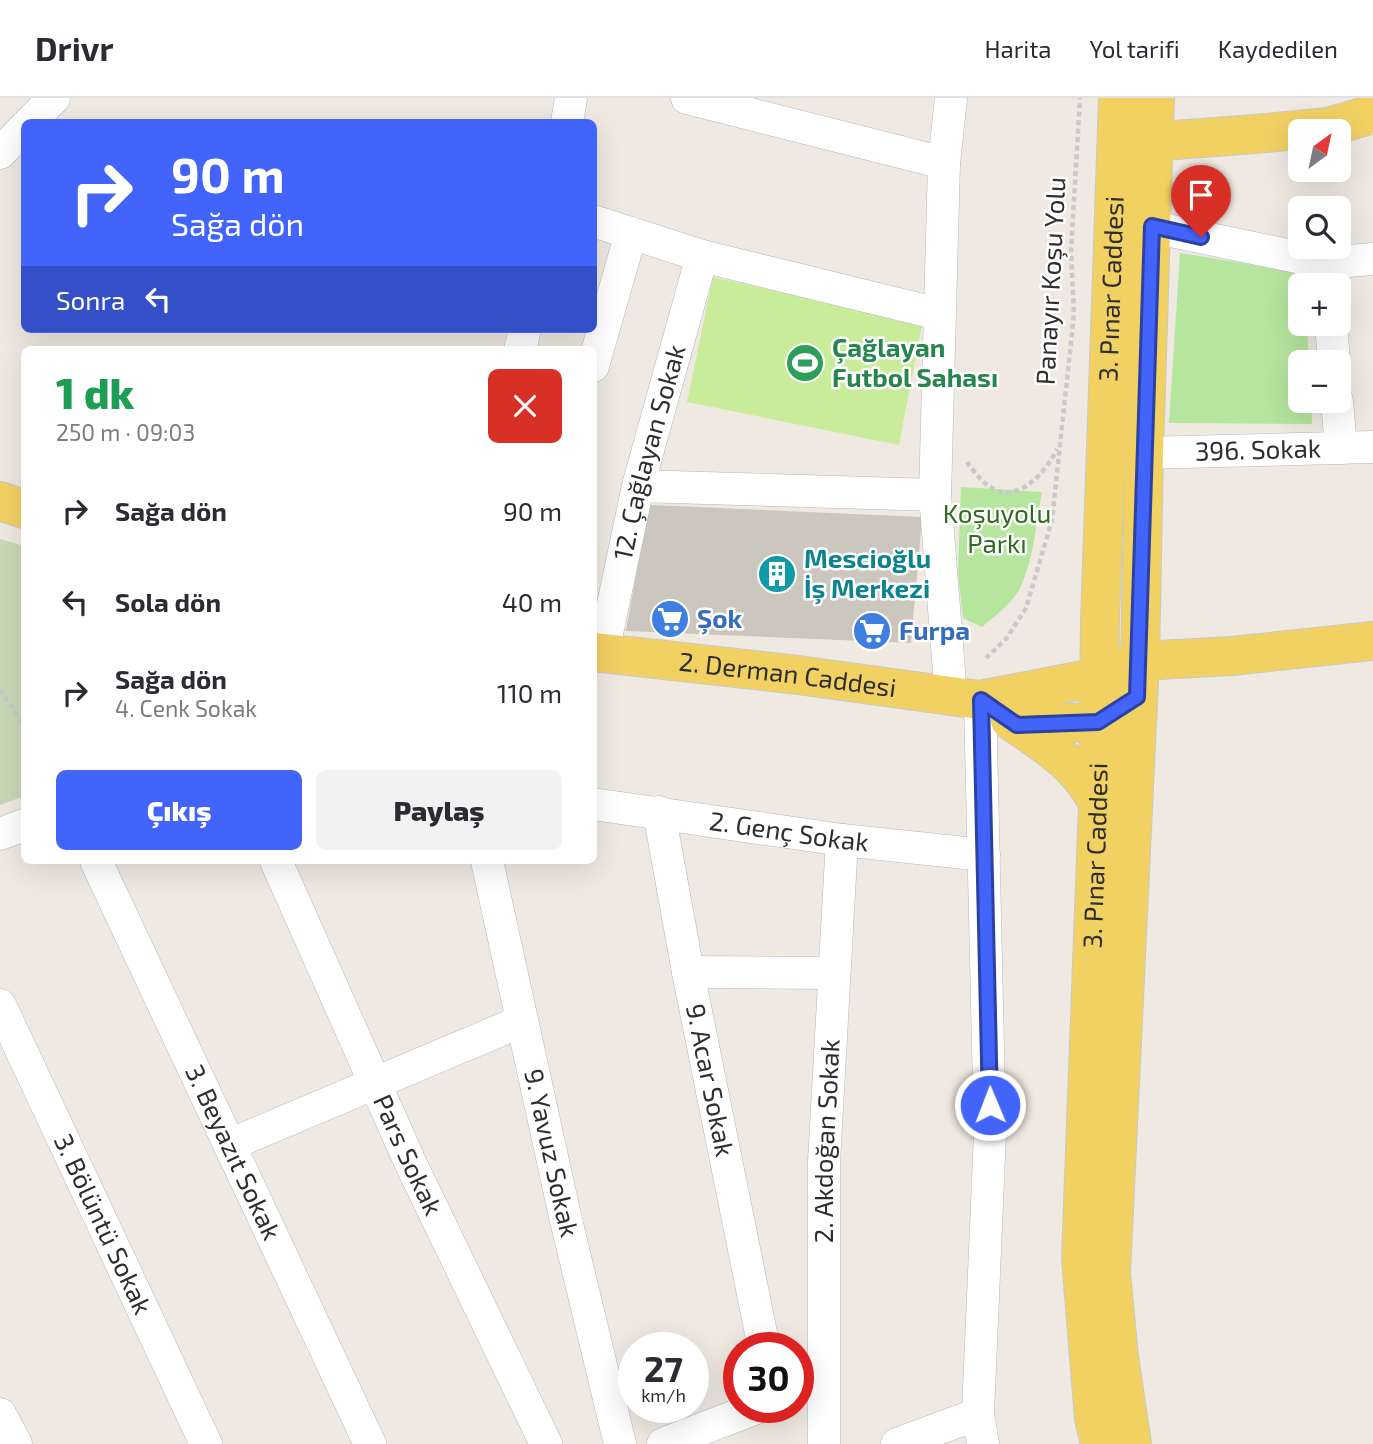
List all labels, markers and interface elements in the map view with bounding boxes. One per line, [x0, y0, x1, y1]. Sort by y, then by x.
text: Drivr [35, 28, 114, 68]
text: Harita [984, 34, 1052, 63]
text: Yol tarifi [1090, 34, 1180, 63]
text: Kaydedilen [1218, 34, 1338, 63]
north arrow [1288, 119, 1351, 182]
map controls [1288, 119, 1351, 413]
text: 90 m [171, 144, 285, 203]
icon: right [56, 147, 147, 238]
pin [1171, 165, 1231, 237]
street label: Panayır Koşu Yolu [1029, 176, 1072, 386]
icon: arrive [1182, 176, 1220, 214]
street label: 3. Pınar Caddesi [1091, 195, 1129, 382]
button: search [1288, 196, 1351, 259]
text: Sağa dön [171, 204, 304, 242]
button: + [1288, 273, 1351, 336]
icon: left [139, 280, 177, 318]
text: Sonra [56, 284, 125, 315]
place label: Çağlayan Futbol Sahası [832, 331, 998, 392]
street label: 12. Çağlayan Sokak [606, 341, 691, 563]
sports icon: Çağlayan Futbol Sahası [784, 342, 826, 384]
button: − [1288, 350, 1351, 413]
text: 1 dk [56, 367, 134, 417]
button: close [488, 369, 562, 443]
text: 250 m · 09:03 [56, 418, 195, 446]
street label: 396. Sokak [1194, 431, 1321, 466]
icon: right [56, 492, 94, 530]
text: Sağa dön [115, 495, 227, 526]
text: 90 m [503, 495, 562, 526]
park label: Koşuyolu Parkı [943, 497, 1051, 558]
place label: Mescioğlu İş Merkezi [804, 542, 931, 605]
building icon: Mescioğlu İş Merkezi [756, 553, 798, 595]
icon: left [56, 583, 94, 621]
text: Sola dön [115, 586, 221, 617]
text: 40 m [502, 586, 562, 617]
supermarket icon: Şok [649, 598, 691, 640]
place label: Şok [697, 602, 743, 635]
supermarket icon: Furpa [851, 610, 893, 652]
place label: Furpa [899, 614, 970, 645]
street label: 2. Derman Caddesi [678, 645, 898, 702]
text: Sağa dön [115, 663, 227, 694]
icon: right [56, 674, 94, 712]
text: 110 m [497, 677, 562, 708]
text: 4. Cenk Sokak [115, 694, 257, 722]
street label: 3. Pınar Caddesi [1076, 762, 1112, 949]
button: Çıkış [56, 770, 302, 850]
button: Paylaş [316, 770, 562, 850]
street label: 2. Genç Sokak [708, 804, 870, 857]
street label: 9. Acar Sokak [681, 1001, 742, 1159]
street label: 2. Akdoğan Sokak [807, 1038, 845, 1243]
street label: 3. Beyazıt Sokak [180, 1059, 289, 1244]
street label: 9. Yavuz Sokak [519, 1066, 587, 1240]
position arrow [953, 1068, 1027, 1142]
street label: Pars Sokak [368, 1089, 450, 1219]
street label: 3. Bölüntü Sokak [49, 1128, 160, 1319]
speed limit sign: 30 [723, 1332, 814, 1423]
text: 27 [644, 1347, 683, 1389]
text: km/h [641, 1384, 686, 1406]

